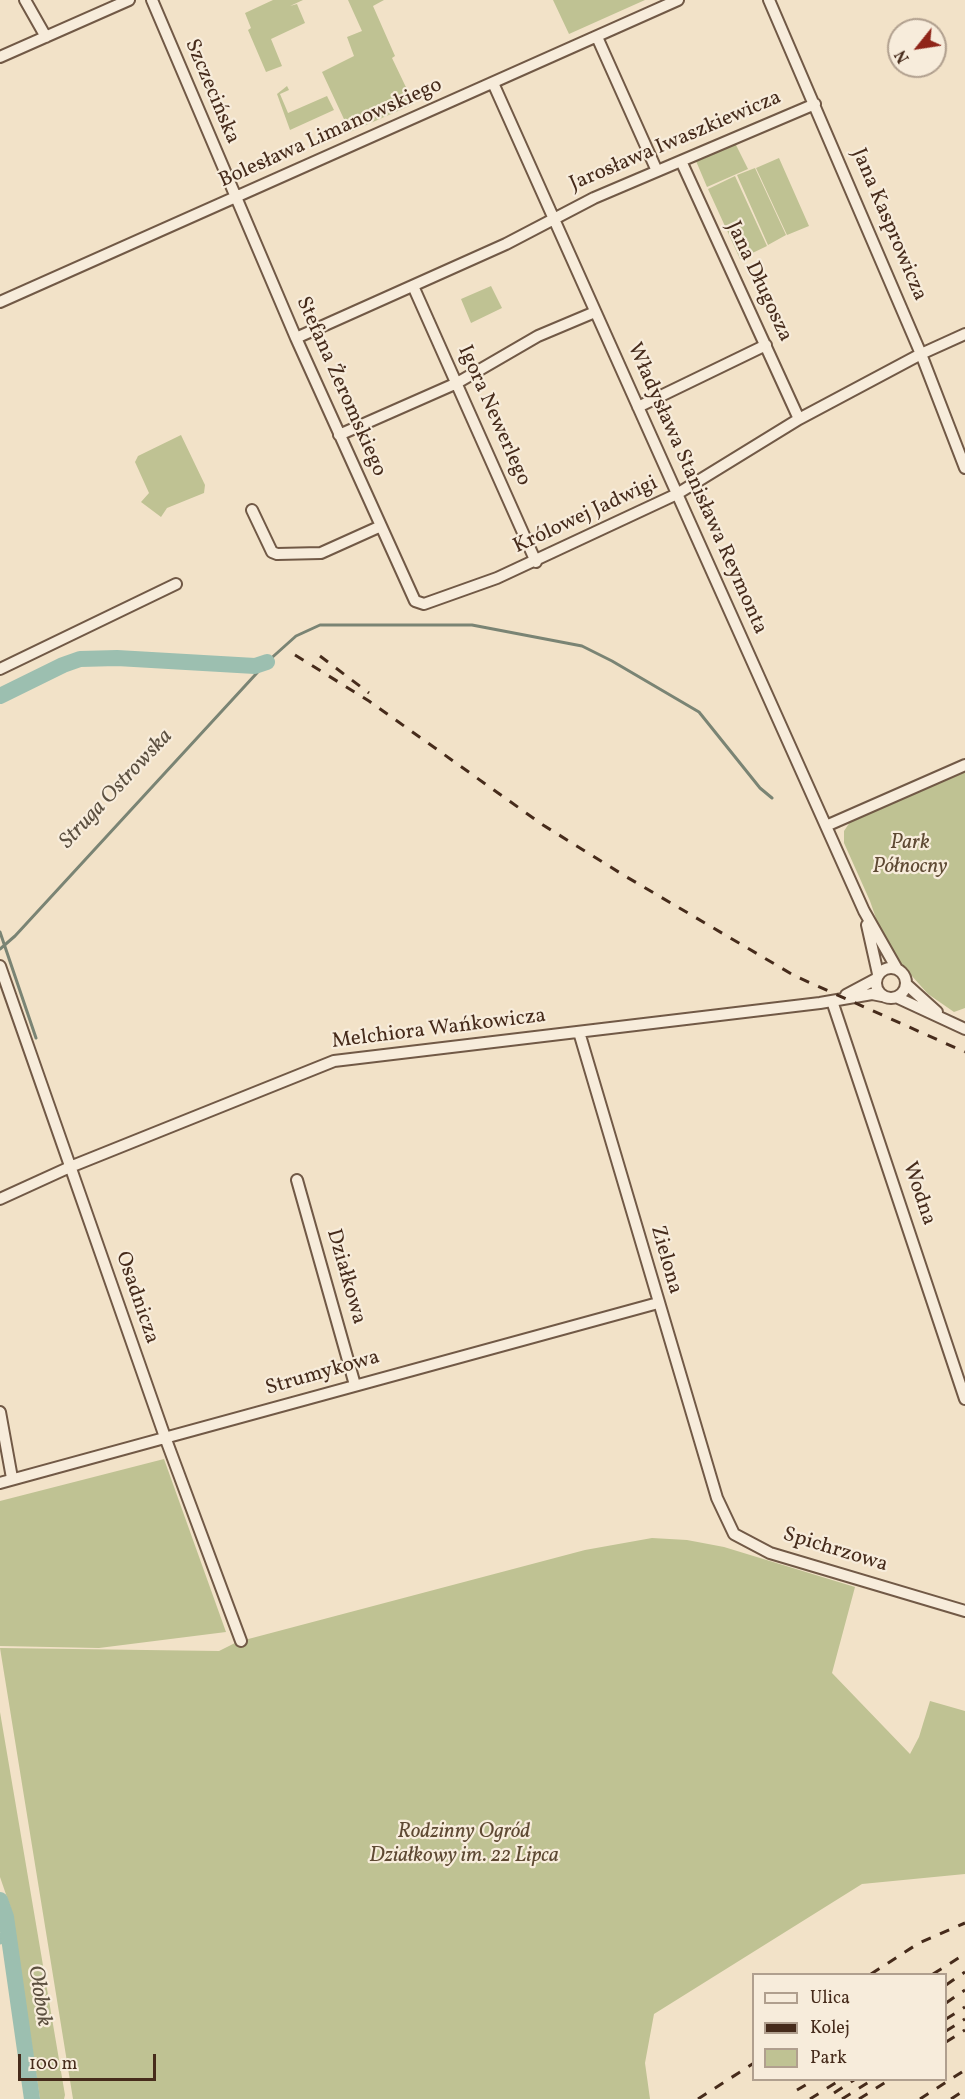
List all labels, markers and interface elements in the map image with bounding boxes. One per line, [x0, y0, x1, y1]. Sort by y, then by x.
north arrow [887, 18, 947, 78]
street label: Szczecińska [178, 36, 244, 148]
text: N [891, 45, 916, 67]
street label: Bolesława Limanowskiego [215, 73, 447, 195]
street label: Jarosława Iwaszkiewicza [566, 86, 786, 198]
street label: Jana Kasprowicza [845, 145, 931, 305]
street label: Jana Długosza [719, 218, 797, 346]
street label: Stefana Żeromskiego [289, 293, 391, 481]
street label: Władysława Stanisława Reymonta [620, 339, 772, 639]
street label: Igora Newerlego [451, 342, 535, 490]
street label: Królowej Jadwigi [510, 472, 662, 560]
water label: Struga Ostrowska [55, 725, 179, 855]
park label: Park Północny [873, 831, 947, 881]
street label: Melchiora Wańkowicza [331, 1004, 547, 1056]
street label: Wodna [895, 1159, 941, 1229]
street label: Zielona [643, 1223, 687, 1297]
street label: Działkowa [319, 1227, 371, 1327]
street label: Osadnicza [108, 1249, 164, 1347]
street label: Strumykowa [263, 1346, 383, 1402]
street label: Spichrzowa [780, 1523, 890, 1579]
park label: Rodzinny Ogród Działkowy im. 22 Lipca [369, 1820, 559, 1870]
water label: Ołobok [20, 1963, 56, 2029]
legend [752, 1973, 947, 2081]
text: Ulica [810, 1986, 850, 2011]
text: Kolej [810, 2016, 850, 2041]
scale bar [21, 2042, 159, 2080]
text: Park [810, 2046, 847, 2071]
text: 100 m [29, 2052, 78, 2077]

